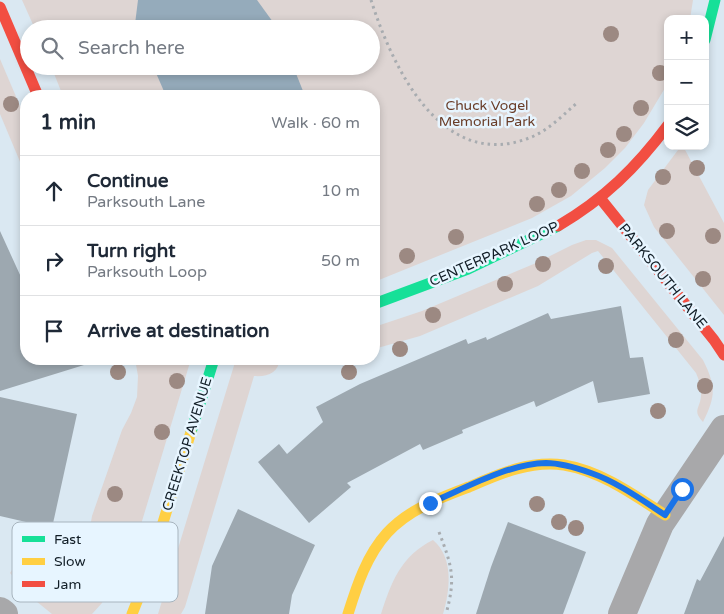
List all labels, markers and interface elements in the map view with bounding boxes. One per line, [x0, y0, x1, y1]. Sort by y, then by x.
map controls [664, 15, 709, 150]
button: + [664, 15, 709, 60]
search box [20, 20, 380, 75]
icon: search [38, 34, 66, 62]
text: Search here [78, 37, 185, 59]
button: − [664, 60, 709, 105]
park label: Chuck Vogel Memorial Park [439, 97, 536, 130]
button: layers [664, 105, 709, 150]
text: 1 min [40, 110, 96, 135]
text: Walk · 60 m [271, 113, 360, 133]
text: Continue [87, 170, 169, 192]
icon: ahead [40, 177, 68, 205]
text: 10 m [321, 181, 360, 201]
text: Parksouth Lane [87, 192, 205, 212]
street label: CENTERPARK LOOP [427, 218, 561, 290]
street label: PARKSOUTH LANE [615, 220, 711, 332]
text: Turn right [87, 240, 175, 262]
icon: right [40, 247, 68, 275]
text: 50 m [321, 251, 360, 271]
text: Parksouth Loop [87, 262, 207, 282]
icon: arrive [40, 317, 68, 345]
text: Arrive at destination [87, 320, 270, 342]
street label: CREEKTOP AVENUE [159, 375, 215, 513]
route start [671, 478, 694, 501]
route end [419, 492, 442, 515]
legend [12, 522, 178, 602]
text: Fast [54, 531, 82, 548]
text: Slow [54, 553, 86, 570]
text: Jam [54, 576, 81, 593]

